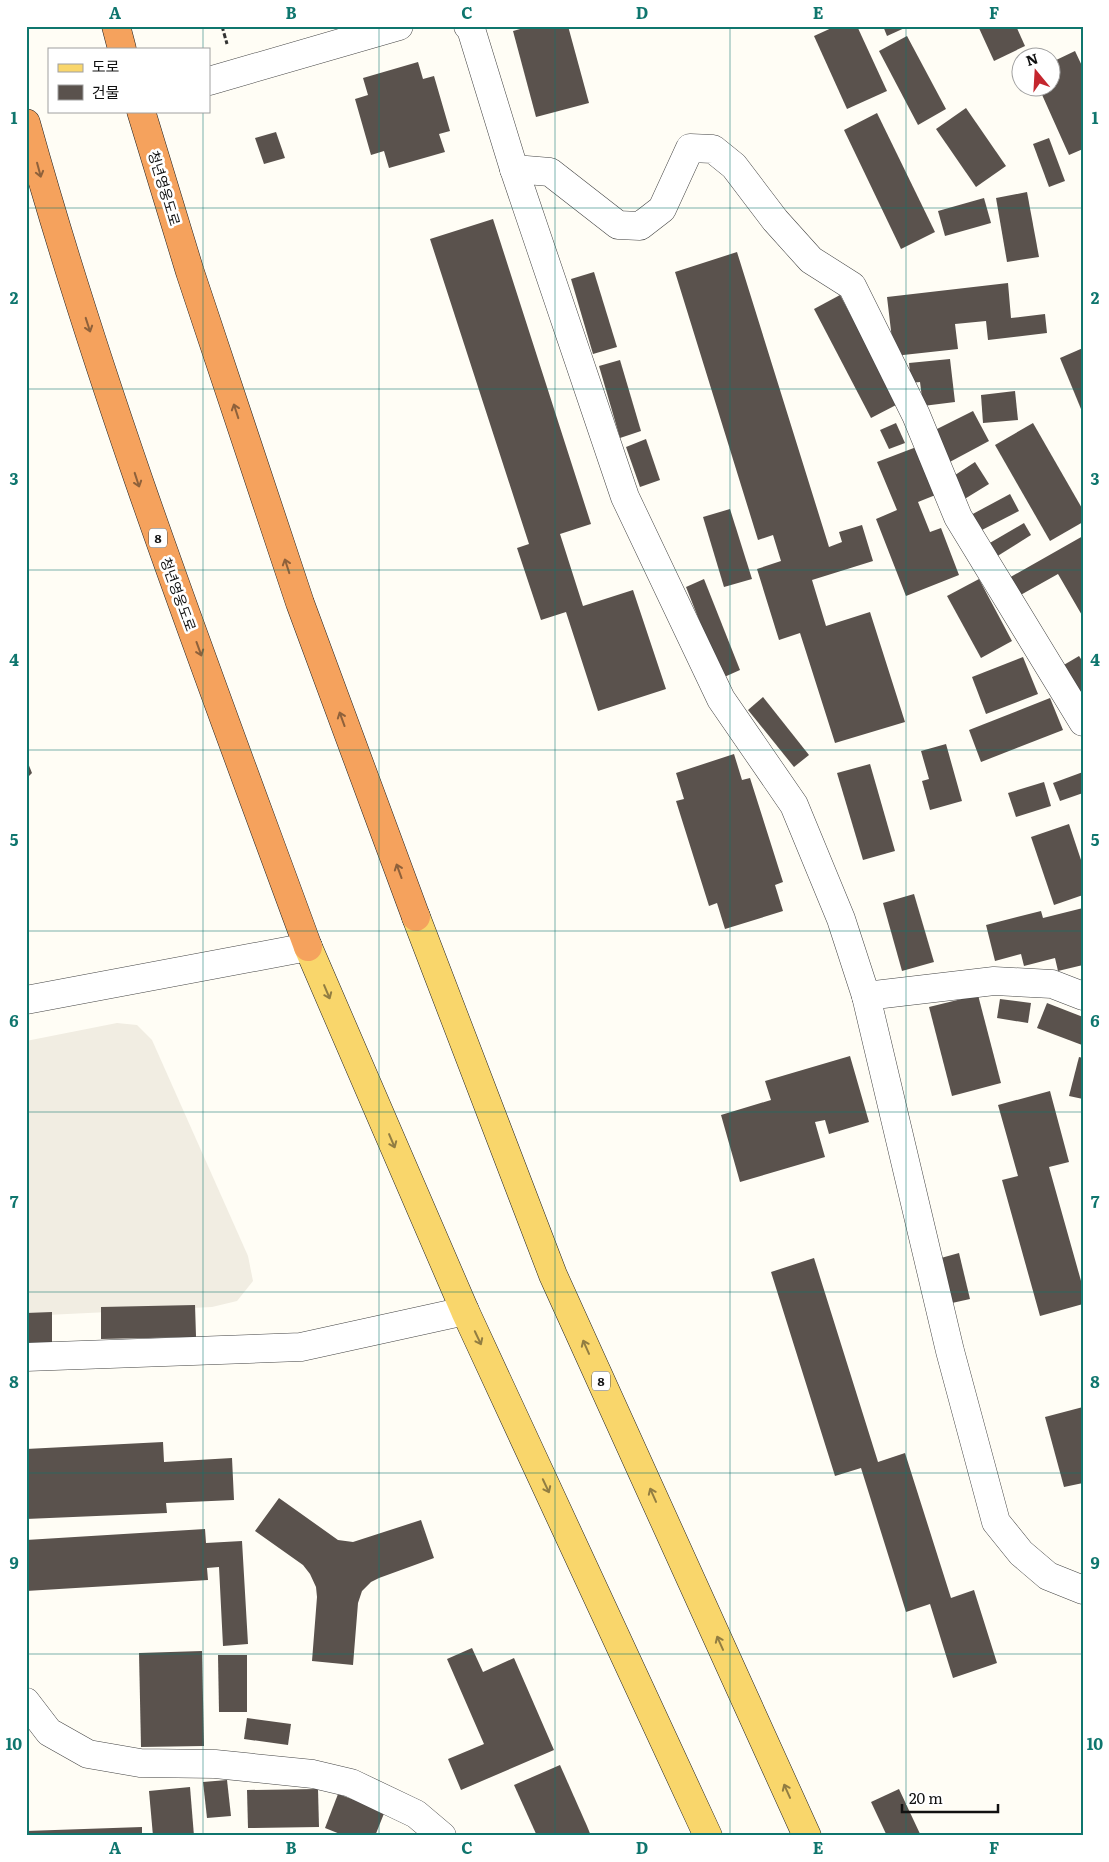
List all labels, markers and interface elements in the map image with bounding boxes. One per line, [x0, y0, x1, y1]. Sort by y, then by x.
text: A [109, 0, 121, 24]
text: B [285, 0, 297, 24]
text: C [461, 0, 473, 24]
text: D [636, 0, 648, 24]
text: E [813, 0, 824, 24]
text: F [989, 0, 999, 24]
text: N [1023, 47, 1041, 70]
legend [48, 48, 210, 112]
north arrow [1012, 48, 1062, 98]
text: 도로 [92, 54, 120, 77]
text: 건물 [92, 80, 120, 103]
text: 1 [11, 105, 18, 129]
text: 1 [1092, 105, 1099, 129]
street label: 청년영웅도로 [144, 148, 186, 228]
one-way arrow [35, 161, 45, 177]
text: 2 [10, 285, 19, 309]
text: 2 [1091, 285, 1100, 309]
one-way arrow [83, 317, 93, 333]
one-way arrow [231, 404, 241, 420]
text: 3 [10, 466, 19, 490]
text: 3 [1091, 466, 1100, 490]
one-way arrow [133, 471, 143, 487]
road number: 8 [149, 528, 167, 548]
street label: 청년영웅도로 [156, 554, 202, 634]
one-way arrow [282, 558, 291, 574]
one-way arrow [195, 641, 204, 656]
text: 4 [9, 647, 19, 671]
text: 4 [1090, 647, 1100, 671]
one-way arrow [337, 711, 346, 727]
text: 5 [10, 827, 19, 851]
text: 5 [1091, 827, 1100, 851]
one-way arrow [394, 864, 403, 879]
one-way arrow [323, 984, 333, 999]
text: 6 [9, 1008, 19, 1032]
text: 6 [1090, 1008, 1100, 1032]
one-way arrow [387, 1133, 397, 1148]
text: 7 [10, 1189, 19, 1213]
text: 7 [1091, 1189, 1100, 1213]
one-way arrow [473, 1330, 483, 1345]
one-way arrow [581, 1340, 590, 1355]
text: 8 [9, 1369, 19, 1393]
text: 8 [1090, 1369, 1100, 1393]
road number: 8 [592, 1372, 610, 1390]
one-way arrow [542, 1478, 551, 1493]
one-way arrow [648, 1488, 657, 1503]
text: 9 [9, 1550, 19, 1574]
text: 9 [1090, 1550, 1100, 1574]
one-way arrow [715, 1636, 724, 1651]
text: 10 [6, 1731, 22, 1755]
text: 10 [1087, 1731, 1103, 1755]
scale bar [902, 1782, 998, 1814]
one-way arrow [782, 1784, 791, 1799]
text: 20 m [909, 1786, 943, 1809]
text: A [109, 1835, 121, 1859]
text: B [285, 1835, 297, 1859]
text: C [461, 1835, 473, 1859]
text: D [636, 1835, 648, 1859]
text: E [813, 1835, 824, 1859]
text: F [989, 1835, 999, 1859]

